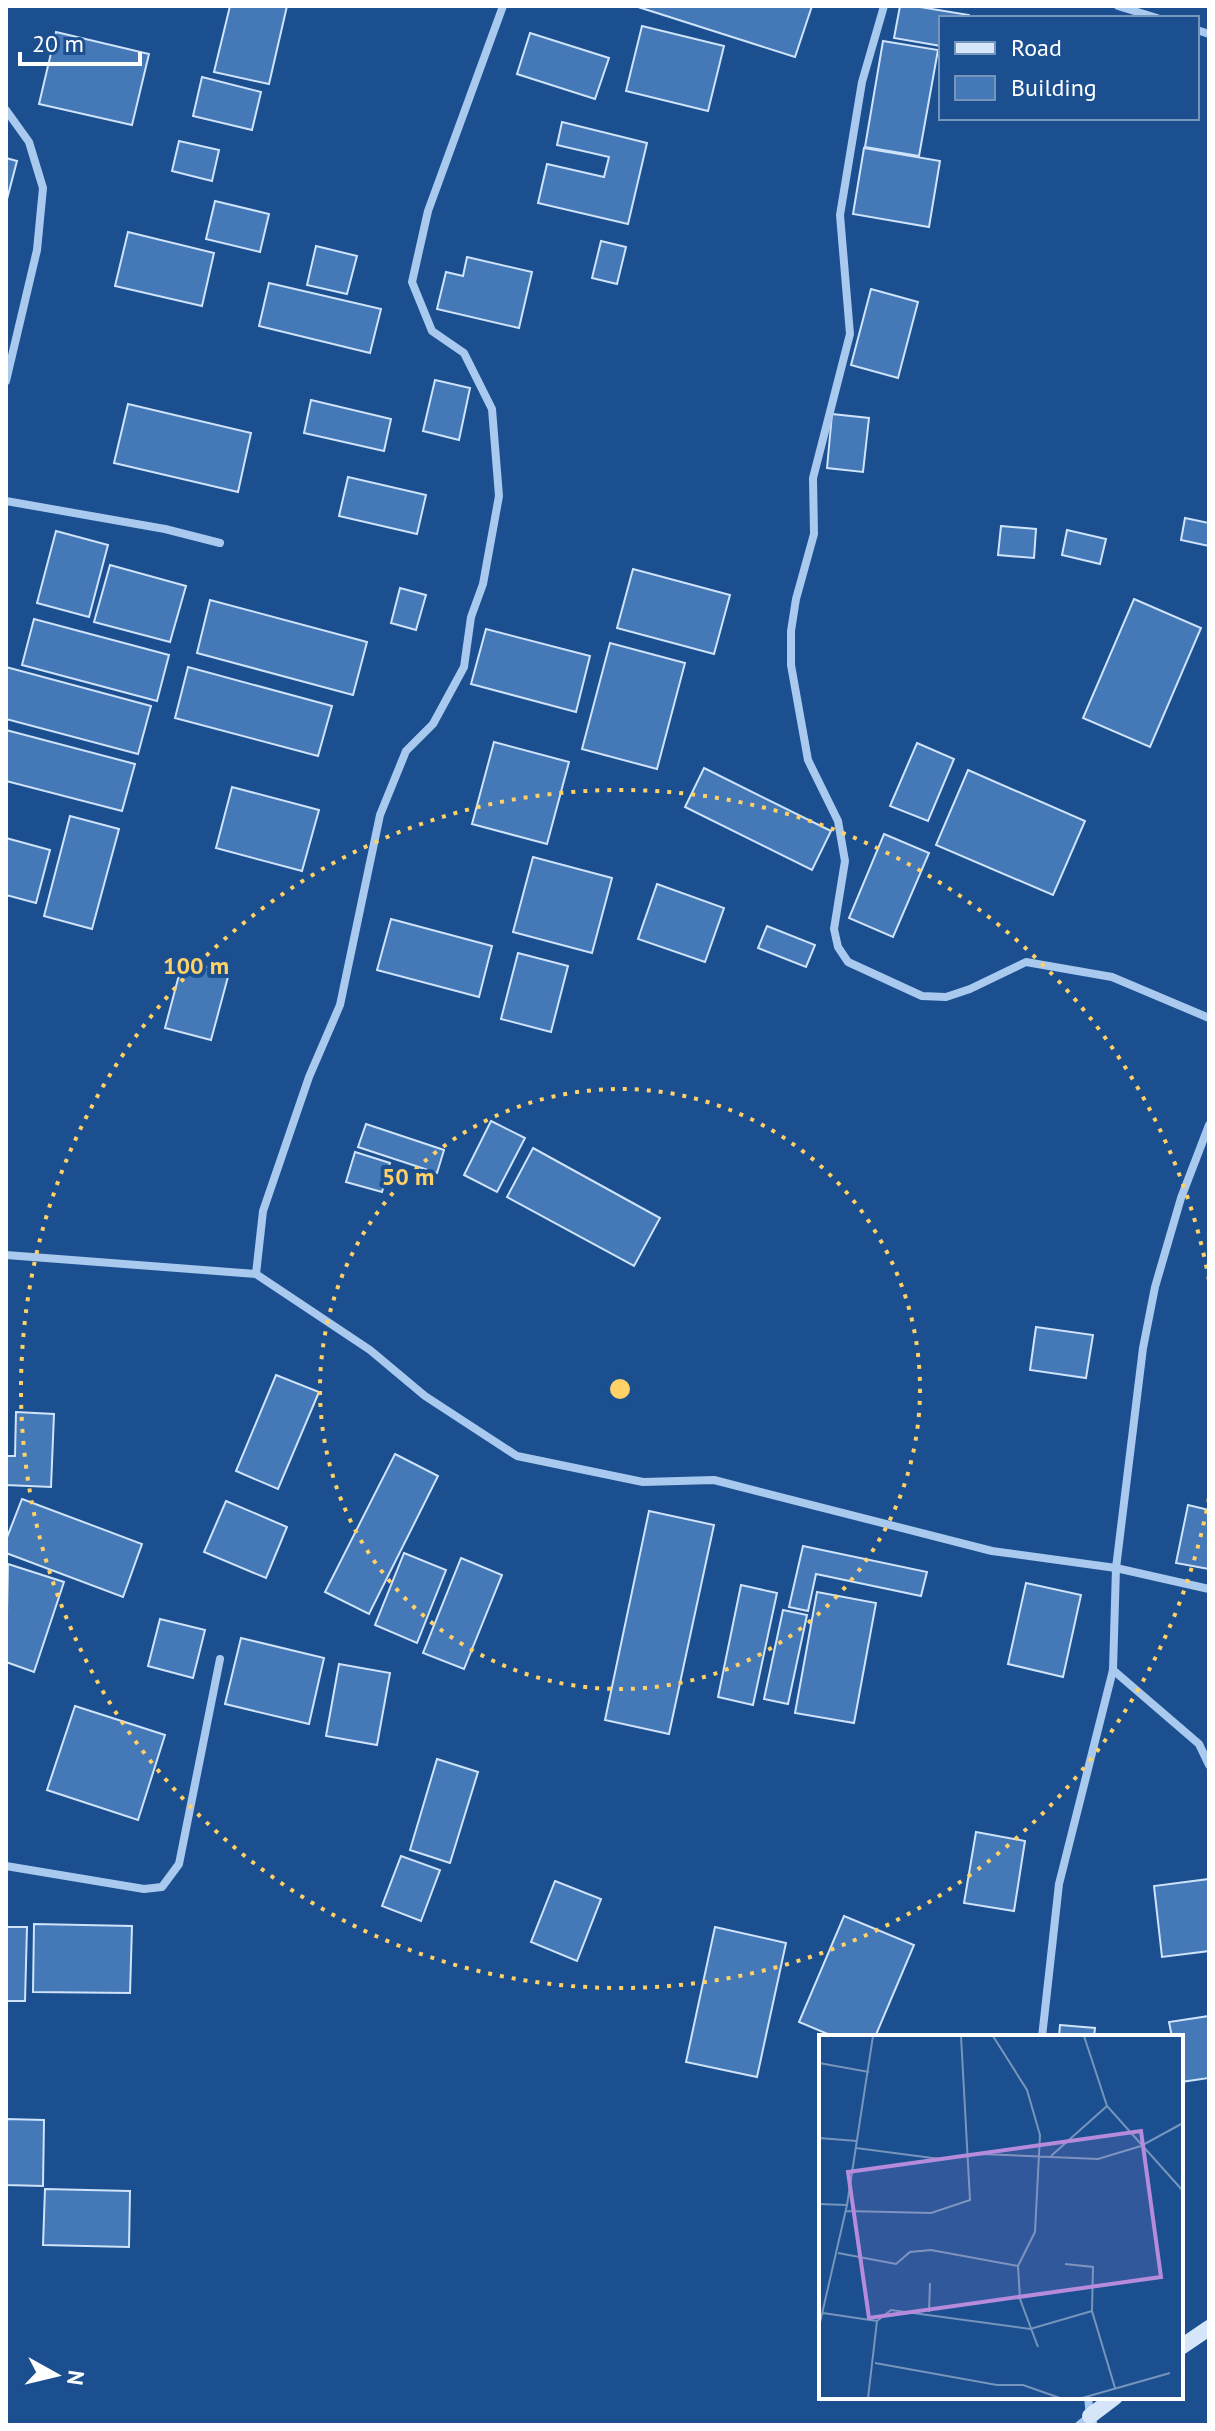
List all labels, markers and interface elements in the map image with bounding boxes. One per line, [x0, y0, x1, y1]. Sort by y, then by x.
scale bar [20, 16, 140, 66]
legend [939, 16, 1199, 120]
text: 20 m [32, 28, 84, 59]
text: Road [1011, 32, 1062, 63]
text: Building [1011, 72, 1097, 103]
text: 100 m [163, 950, 229, 981]
text: 50 m [382, 1161, 434, 1192]
centre of rings [606, 1375, 634, 1403]
inset map [819, 2035, 1183, 2399]
north arrow [16, 2335, 96, 2415]
text: N [61, 2369, 91, 2387]

